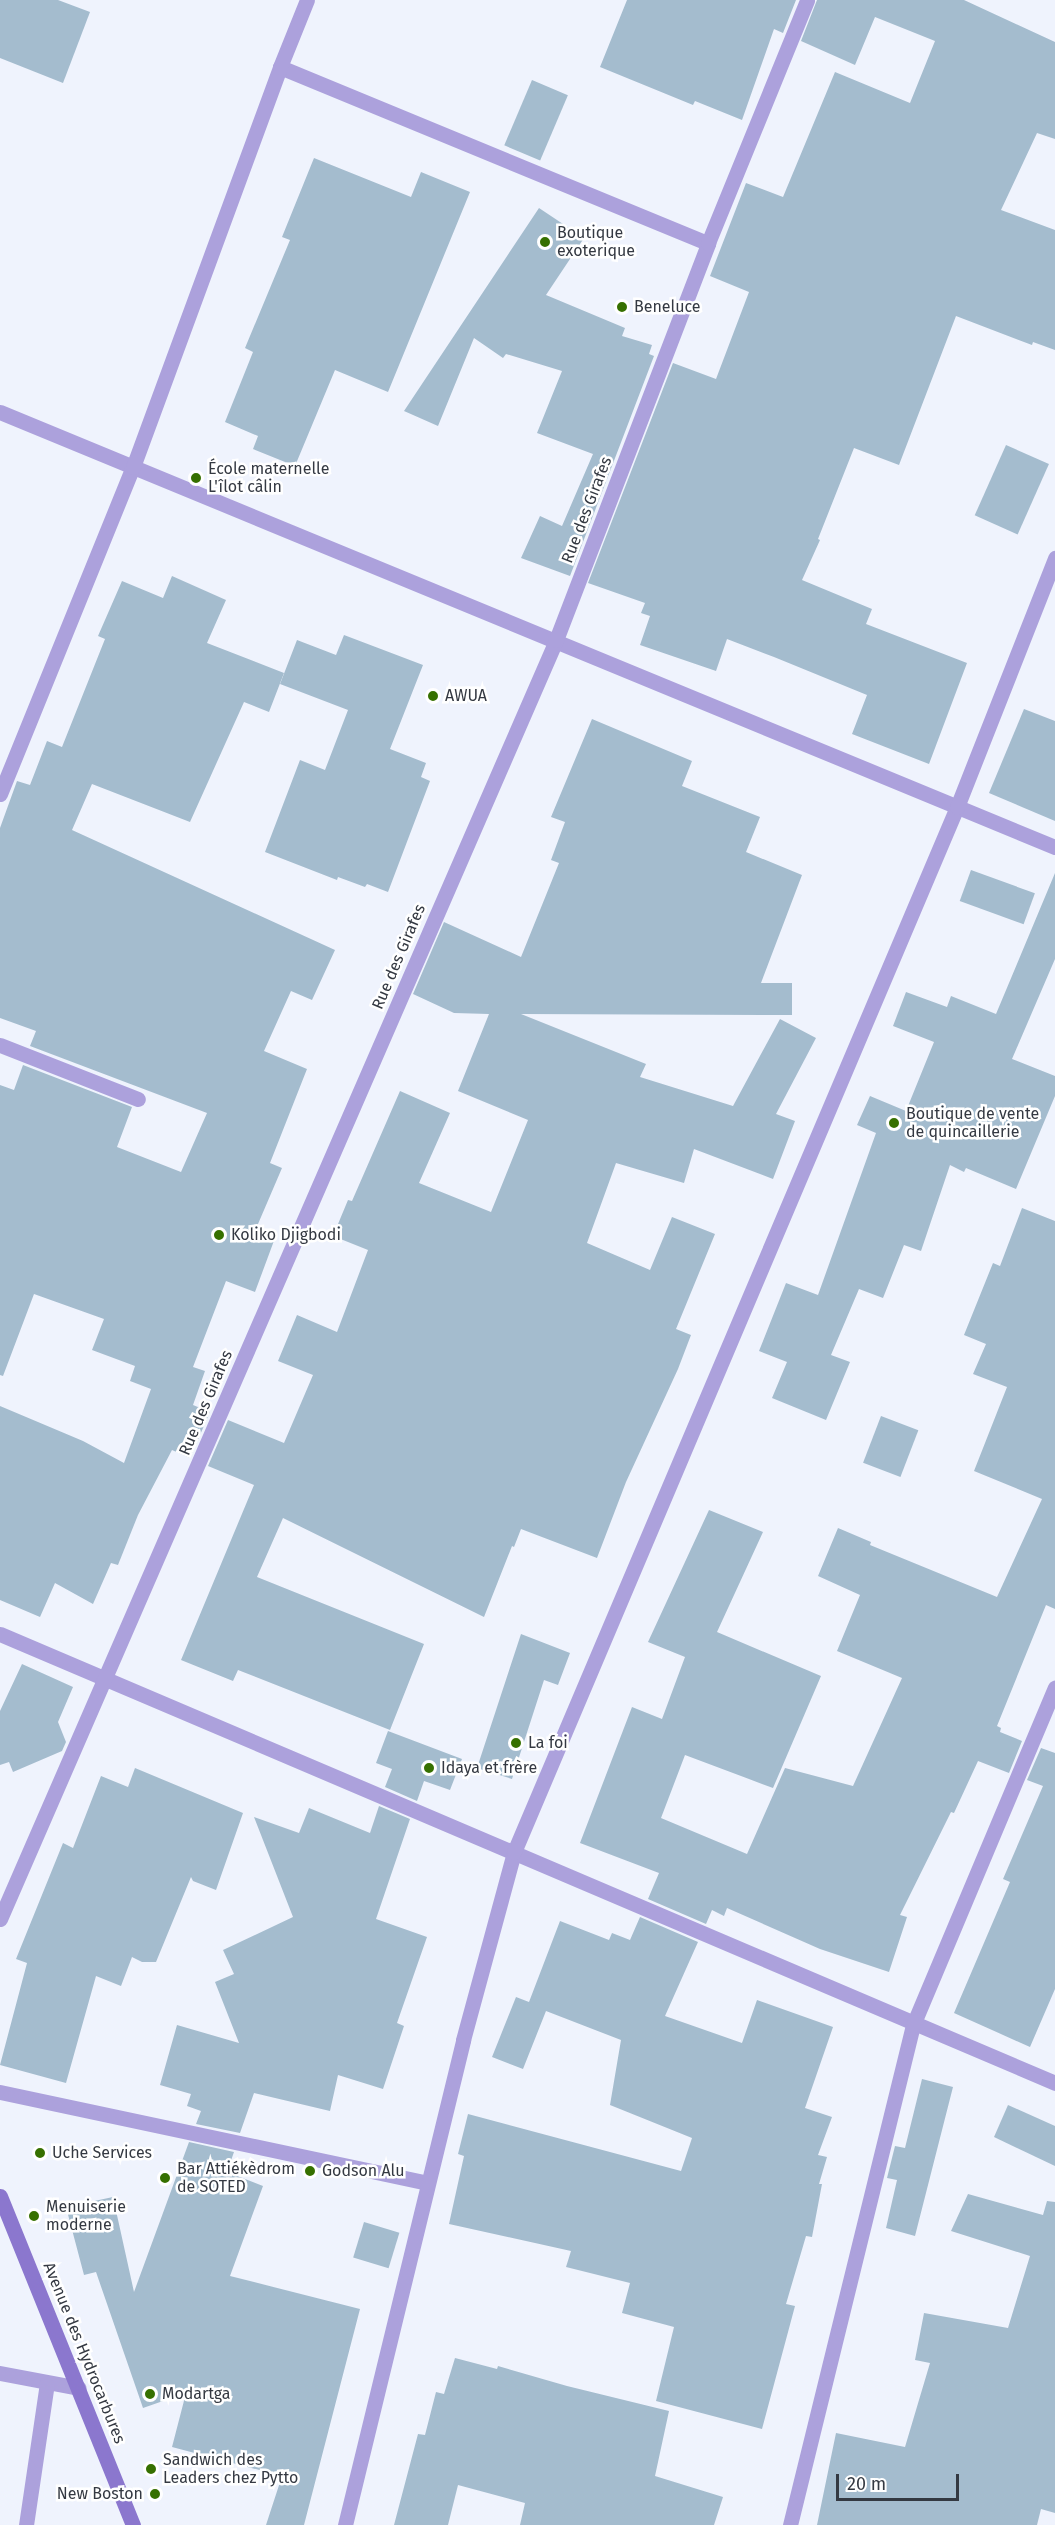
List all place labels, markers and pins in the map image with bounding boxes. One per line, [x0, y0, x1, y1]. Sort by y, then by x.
place label: Boutique exoterique [557, 223, 635, 261]
marker: Boutique exoterique [538, 235, 552, 249]
place label: Beneluce [634, 297, 701, 317]
marker: Beneluce [615, 300, 629, 314]
place label: École maternelle L'îlot câlin [208, 459, 329, 497]
marker: École maternelle L'îlot câlin [189, 471, 203, 485]
place label: AWUA [445, 686, 487, 706]
marker: AWUA [426, 689, 440, 703]
place label: Boutique de vente de quincaillerie [906, 1104, 1039, 1142]
marker: Boutique de vente de quincaillerie [887, 1116, 901, 1130]
place label: Koliko Djigbodi [231, 1225, 341, 1245]
marker: Koliko Djigbodi [212, 1228, 226, 1242]
place label: La foi [528, 1733, 568, 1753]
marker: La foi [509, 1736, 523, 1750]
place label: Idaya et frère [441, 1758, 537, 1778]
marker: Idaya et frère [422, 1761, 436, 1775]
place label: Uche Services [52, 2143, 152, 2163]
marker: Uche Services [33, 2146, 47, 2160]
place label: Bar Attiékèdrom de SOTED [177, 2159, 295, 2197]
place label: Godson Alu [322, 2161, 405, 2181]
marker: Godson Alu [303, 2164, 317, 2178]
marker: Bar Attiékèdrom de SOTED [158, 2171, 172, 2185]
place label: Menuiserie moderne [46, 2197, 126, 2235]
marker: Menuiserie moderne [27, 2209, 41, 2223]
place label: Modartga [162, 2384, 230, 2404]
marker: Modartga [143, 2387, 157, 2401]
place label: Sandwich des Leaders chez Pytto [163, 2450, 298, 2488]
marker: Sandwich des Leaders chez Pytto [144, 2462, 158, 2476]
place label: New Boston [57, 2484, 143, 2504]
marker: New Boston [148, 2487, 162, 2501]

